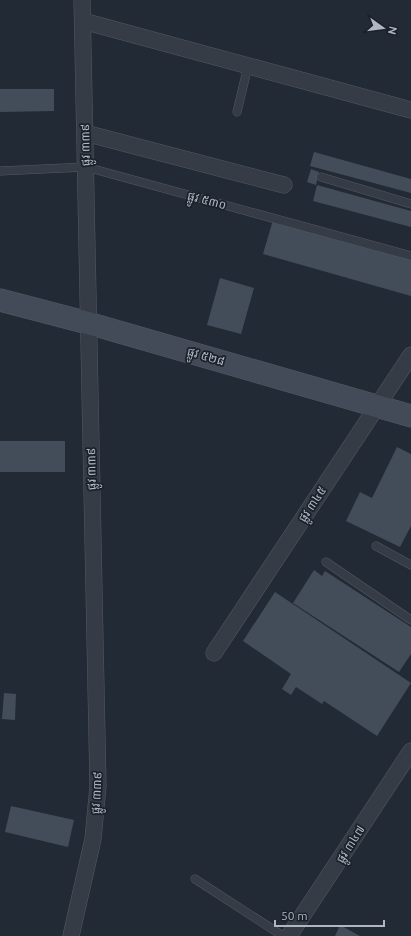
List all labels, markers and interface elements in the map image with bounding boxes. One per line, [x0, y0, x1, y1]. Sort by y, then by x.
north arrow [363, 8, 403, 48]
text: N [386, 25, 400, 36]
street label: ផ្លូវ ៣៣៩ [78, 124, 96, 166]
street label: ផ្លូវ ៥៣០ [185, 189, 228, 216]
street label: ផ្លូវ ៥២៨ [184, 344, 226, 372]
street label: ផ្លូវ ៣៣៩ [84, 448, 102, 490]
street label: ផ្លូវ ៣៤៥ [295, 484, 332, 527]
street label: ផ្លូវ ៣៣៩ [88, 771, 108, 815]
street label: ផ្លូវ ៣៤៧ [333, 823, 371, 867]
scale bar [275, 902, 384, 928]
text: 50 m [281, 909, 308, 922]

